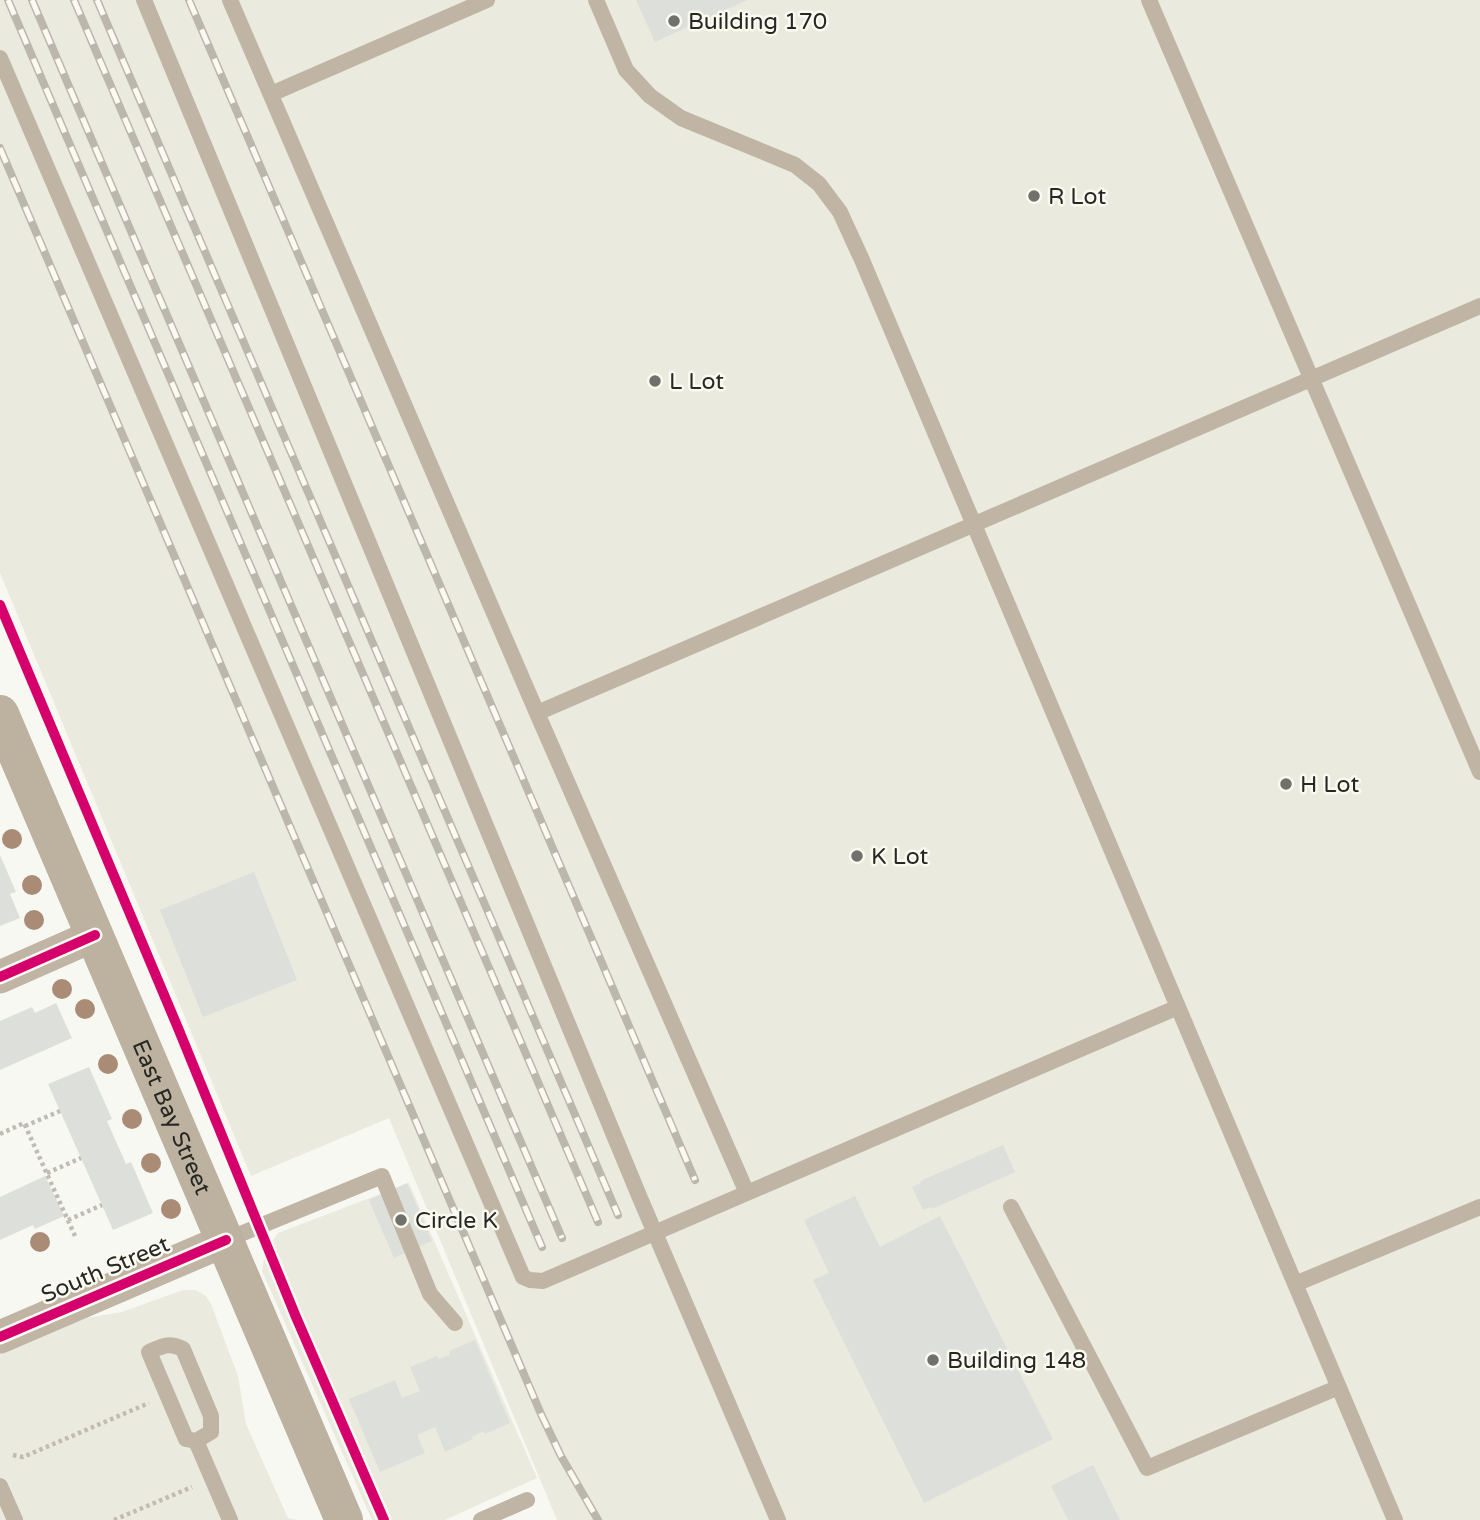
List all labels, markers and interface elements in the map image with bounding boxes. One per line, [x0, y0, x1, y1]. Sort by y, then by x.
place label: Building 170 [688, 8, 827, 36]
marker: Building 170 [666, 13, 682, 29]
place label: R Lot [1048, 183, 1106, 211]
marker: R Lot [1026, 188, 1042, 204]
place label: L Lot [669, 368, 724, 396]
marker: L Lot [647, 373, 663, 389]
place label: H Lot [1300, 771, 1359, 799]
marker: H Lot [1278, 776, 1294, 792]
place label: K Lot [871, 843, 929, 871]
marker: K Lot [849, 848, 865, 864]
street label: East Bay Street [126, 1035, 217, 1199]
place label: Circle K [415, 1207, 498, 1235]
marker: Circle K [393, 1212, 409, 1228]
street label: South Street [37, 1230, 174, 1310]
place label: Building 148 [947, 1347, 1086, 1375]
marker: Building 148 [925, 1352, 941, 1368]

